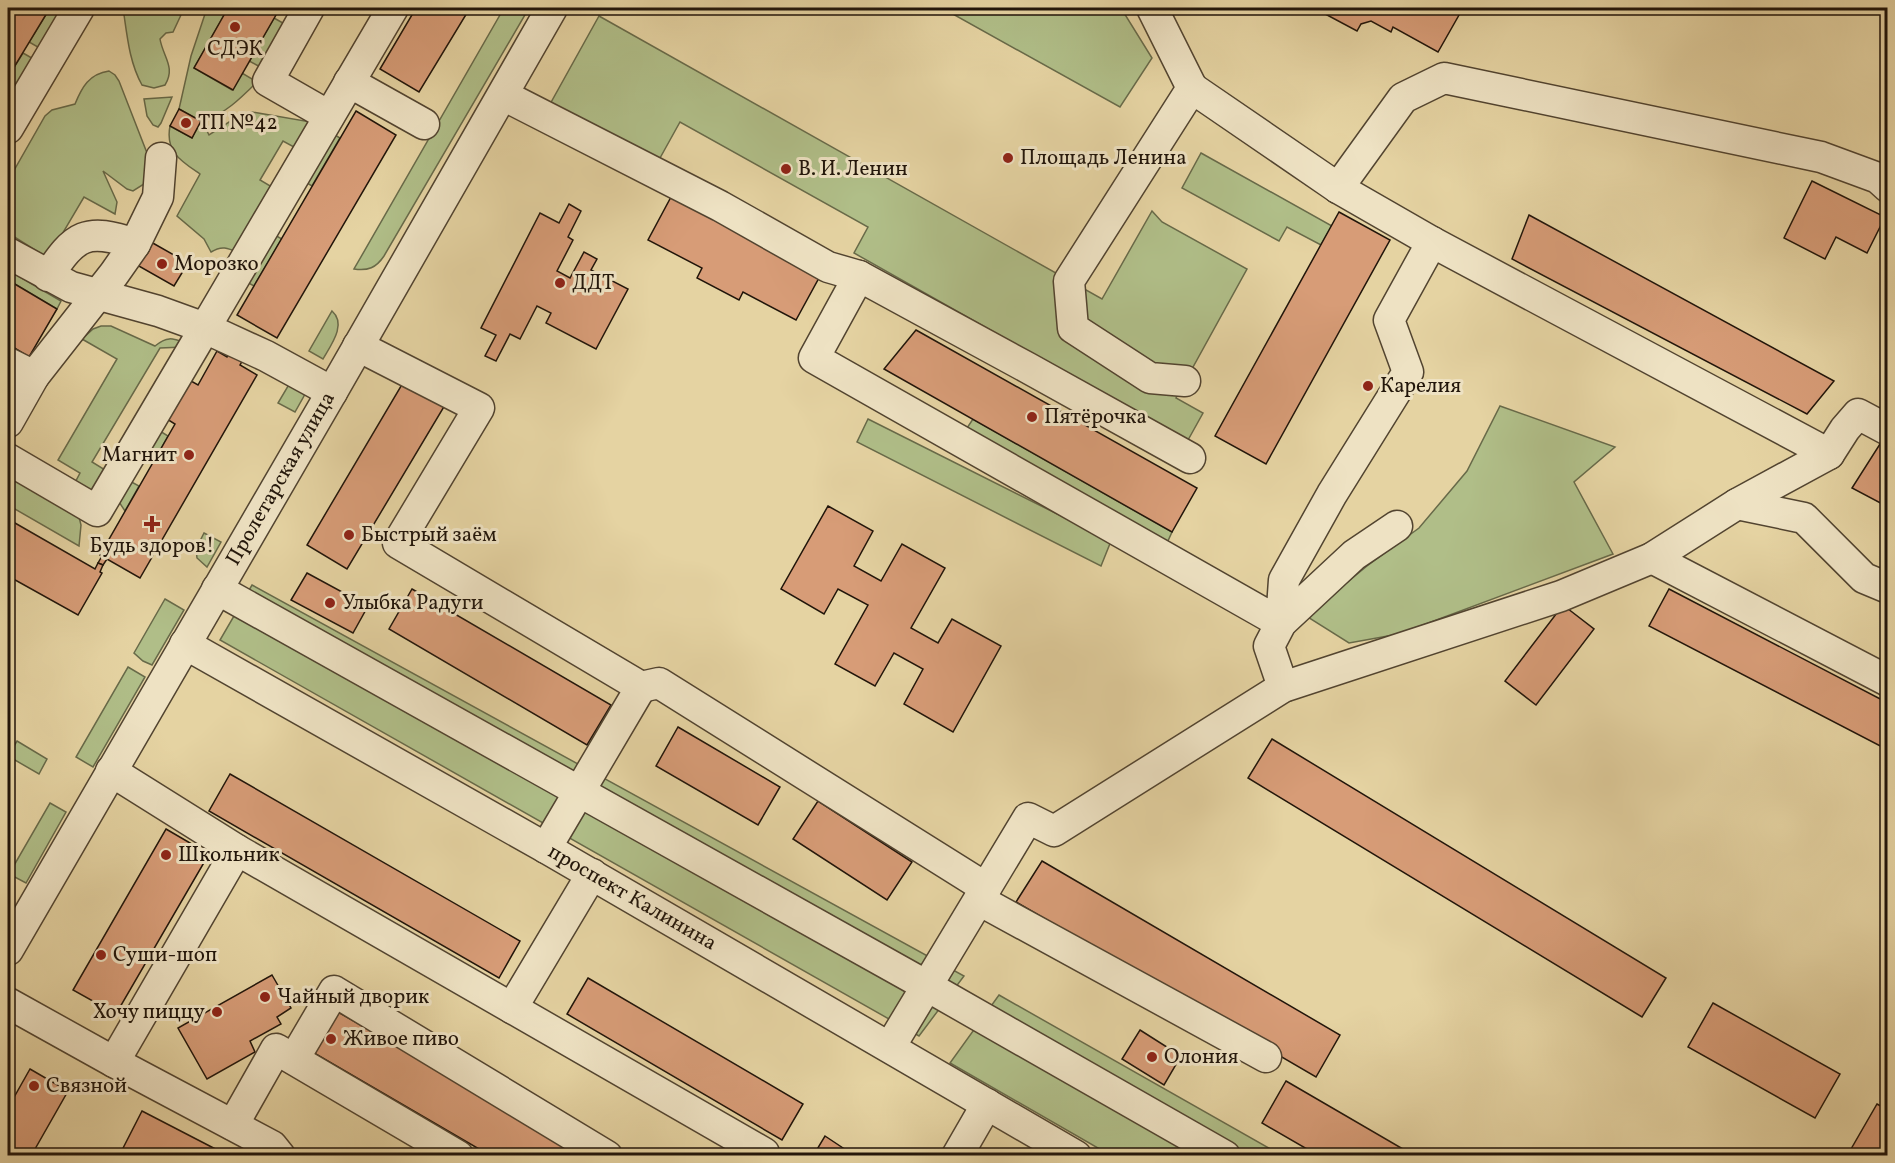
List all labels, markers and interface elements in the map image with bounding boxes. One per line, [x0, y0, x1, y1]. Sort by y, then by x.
marker: СДЭК [228, 20, 242, 34]
place label: СДЭК [207, 35, 263, 64]
place label: ТП №42 [198, 109, 278, 138]
marker: ТП №42 [179, 116, 193, 130]
place label: Площадь Ленина [1020, 144, 1187, 173]
marker: Площадь Ленина [1001, 151, 1015, 165]
place label: В. И. Ленин [798, 155, 908, 184]
marker: В. И. Ленин [779, 162, 793, 176]
place label: Морозко [174, 250, 259, 279]
marker: Морозко [155, 257, 169, 271]
place label: ДДТ [572, 269, 614, 298]
marker: ДДТ [553, 276, 567, 290]
place label: Карелия [1380, 372, 1461, 401]
marker: Карелия [1361, 379, 1375, 393]
street label: Пролетарская улица [219, 387, 343, 571]
place label: Пятёрочка [1044, 403, 1147, 432]
marker: Пятёрочка [1025, 410, 1039, 424]
place label: Магнит [102, 441, 177, 470]
marker: Магнит [182, 448, 196, 462]
marker: Будь здоров! [145, 517, 159, 531]
place label: Быстрый заём [361, 521, 497, 550]
marker: Быстрый заём [342, 528, 356, 542]
place label: Будь здоров! [90, 532, 215, 561]
place label: Улыбка Радуги [342, 589, 484, 618]
marker: Улыбка Радуги [323, 596, 337, 610]
street label: проспект Калинина [542, 838, 722, 958]
place label: Школьник [178, 841, 280, 870]
marker: Школьник [159, 848, 173, 862]
place label: Суши-шоп [113, 941, 217, 970]
marker: Суши-шоп [94, 948, 108, 962]
place label: Чайный дворик [277, 983, 429, 1012]
marker: Чайный дворик [258, 990, 272, 1004]
place label: Хочу пиццу [93, 998, 206, 1027]
marker: Хочу пиццу [210, 1005, 224, 1019]
place label: Живое пиво [343, 1025, 459, 1054]
marker: Живое пиво [324, 1032, 338, 1046]
place label: Олония [1164, 1043, 1239, 1072]
marker: Олония [1145, 1050, 1159, 1064]
place label: Связной [46, 1072, 127, 1101]
marker: Связной [27, 1079, 41, 1093]

